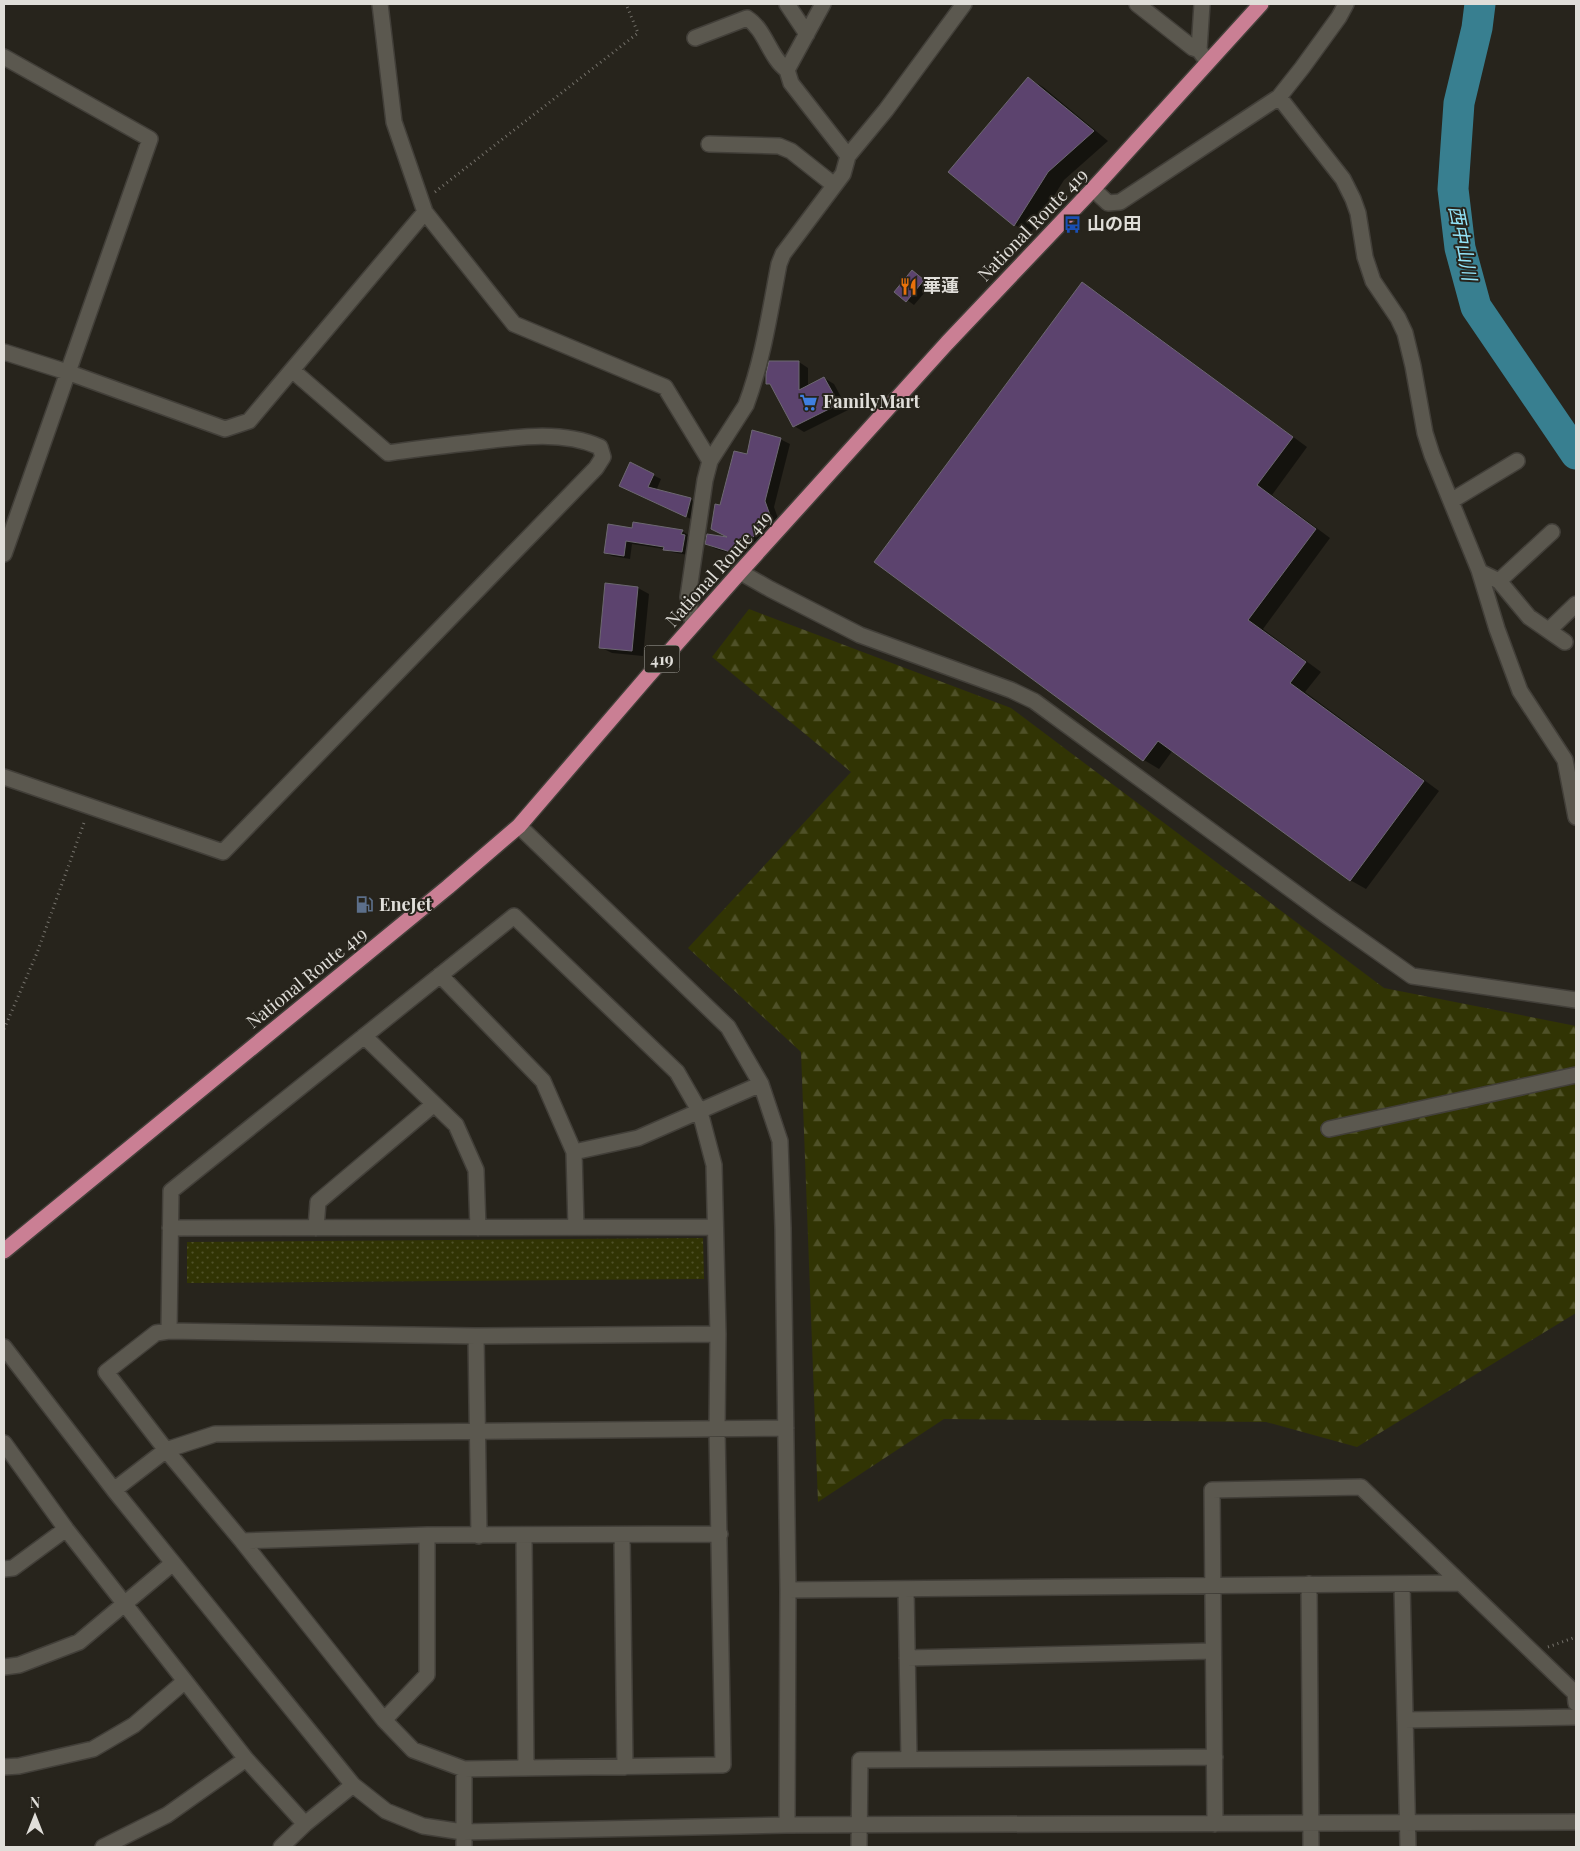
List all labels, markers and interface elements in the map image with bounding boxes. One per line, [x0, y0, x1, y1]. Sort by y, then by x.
street label: National Route 419 [972, 163, 1092, 286]
water label: 西中山川 [1444, 203, 1484, 285]
place label: 山の田 [1087, 211, 1141, 235]
bus stop icon: 山の田 [1063, 214, 1083, 234]
place label: 華蓮 [923, 273, 959, 297]
restaurant icon: 華蓮 [899, 276, 919, 296]
place label: FamilyMart [823, 389, 921, 413]
supermarket icon: FamilyMart [799, 392, 819, 412]
street label: National Route 419 [660, 505, 777, 632]
road number: 419 [644, 646, 680, 672]
place label: EneJet [379, 892, 432, 916]
fuel station icon: EneJet [355, 895, 375, 915]
street label: National Route 419 [241, 921, 372, 1033]
north arrow [10, 1791, 60, 1841]
text: N [30, 1793, 40, 1812]

